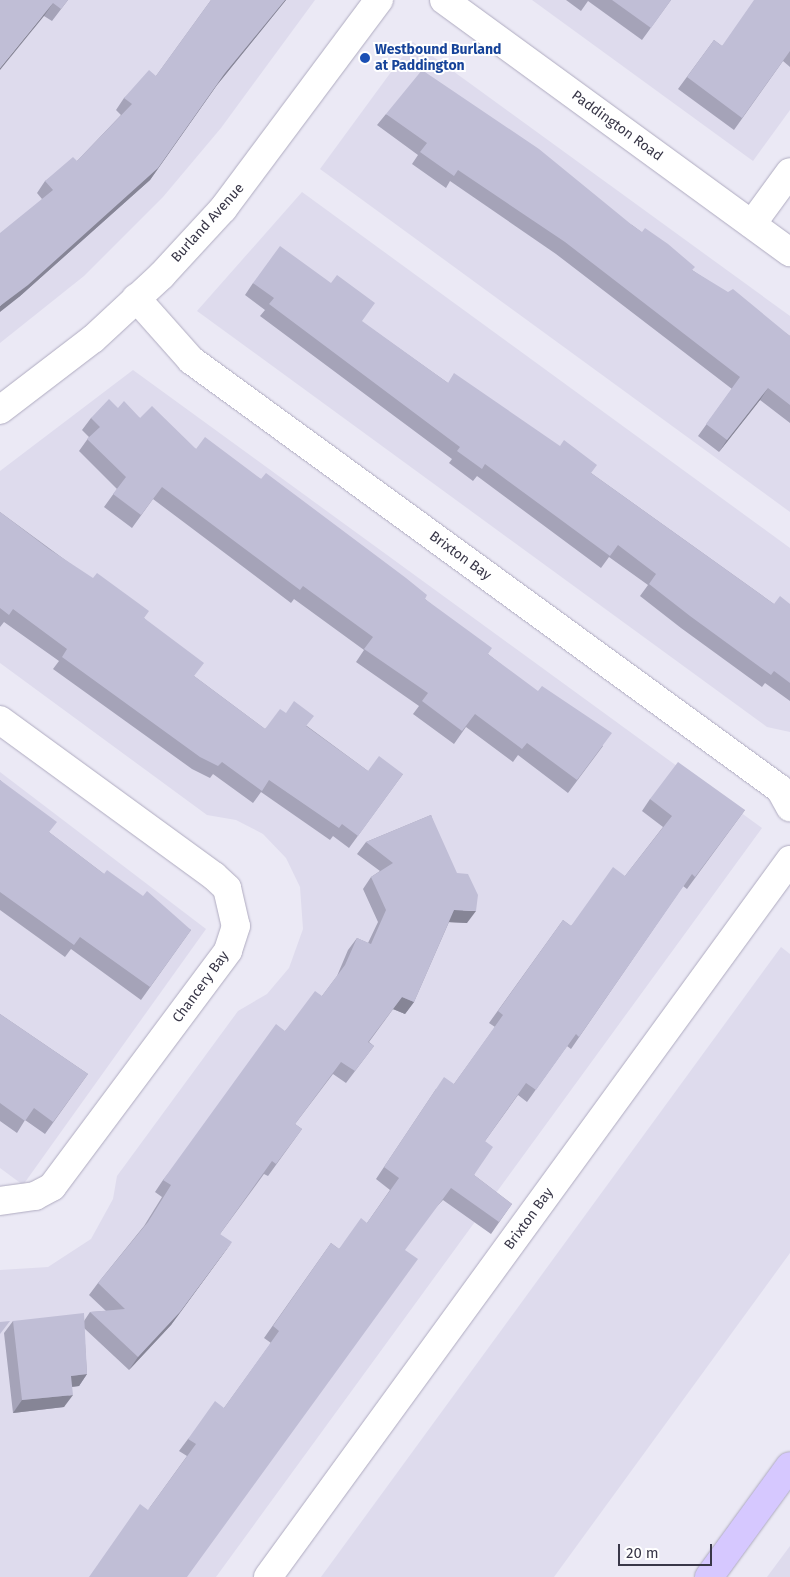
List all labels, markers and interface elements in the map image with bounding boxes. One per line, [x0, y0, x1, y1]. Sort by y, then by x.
place label: Westbound Burland at Paddington [375, 42, 501, 74]
marker: Westbound Burland at Paddington [359, 52, 371, 64]
street label: Paddington Road [568, 87, 666, 165]
street label: Burland Avenue [168, 180, 248, 266]
street label: Brixton Bay [426, 528, 494, 584]
street label: Chancery Bay [169, 948, 233, 1026]
street label: Brixton Bay [501, 1185, 557, 1253]
scale bar [620, 1534, 714, 1566]
text: 20 m [626, 1544, 659, 1562]

